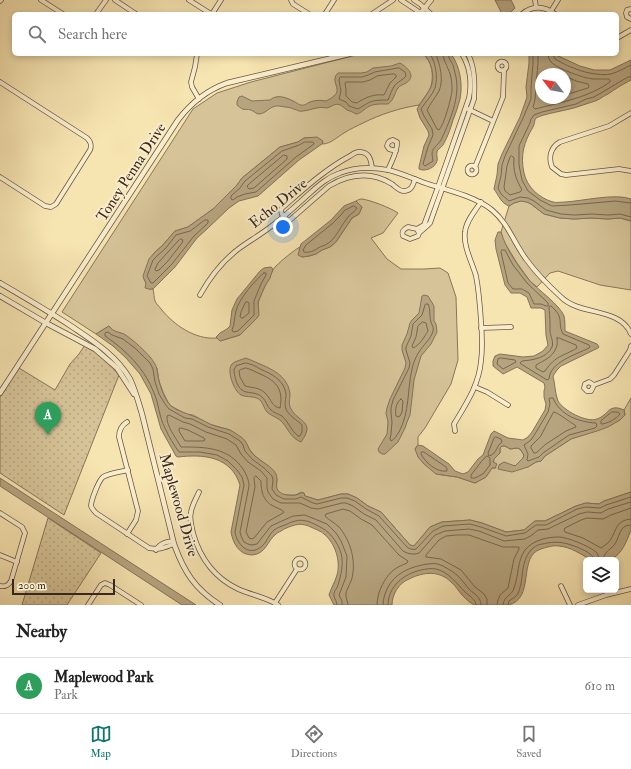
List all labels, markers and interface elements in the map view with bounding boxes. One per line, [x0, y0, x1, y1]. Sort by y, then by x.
search box [12, 12, 619, 56]
icon: search [26, 23, 48, 45]
text: Search here [58, 25, 127, 44]
north arrow [535, 68, 571, 104]
street label: Toney Penna Drive [92, 119, 170, 225]
street label: Echo Drive [245, 174, 311, 233]
your location [273, 217, 293, 237]
pin: A [35, 402, 61, 435]
street label: Maplewood Drive [154, 451, 202, 559]
map controls [583, 557, 619, 593]
button: layers [583, 557, 619, 593]
scale bar [12, 577, 115, 596]
text: 200 m [18, 579, 46, 592]
text: Nearby [16, 621, 67, 642]
text: Maplewood Park [54, 668, 154, 687]
text: A [25, 678, 33, 694]
text: 610 m [584, 678, 615, 694]
text: Park [54, 687, 78, 703]
tab: Map [90, 723, 112, 760]
tab: Directions [291, 723, 337, 760]
tab: Saved [516, 723, 541, 760]

